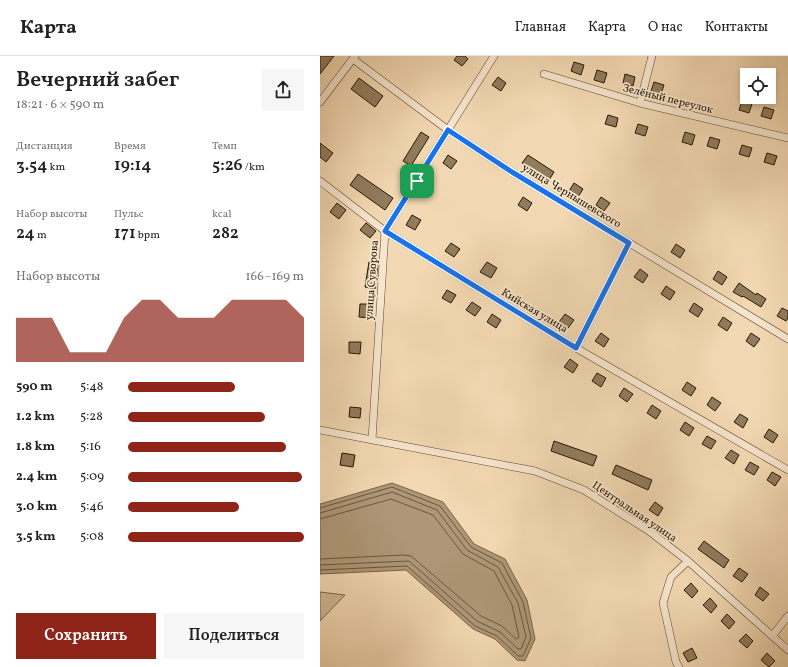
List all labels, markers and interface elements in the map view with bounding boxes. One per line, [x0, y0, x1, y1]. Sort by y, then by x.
text: Карта [20, 15, 77, 41]
text: Главная [515, 18, 566, 37]
text: Карта [588, 18, 626, 37]
text: О нас [648, 18, 683, 37]
text: Контакты [705, 18, 768, 37]
text: Вечерний забег [16, 65, 179, 96]
map controls [740, 68, 776, 104]
button: locate [740, 68, 776, 104]
button: share [262, 69, 304, 111]
street label: Зелёный переулок [621, 81, 714, 118]
text: 18:21 · 6 × 590 m [16, 96, 104, 114]
text: Дистанция [16, 139, 73, 154]
text: Время [114, 139, 146, 154]
text: Темп [212, 139, 237, 154]
text: 3.54 [16, 154, 47, 177]
text: 19:14 [114, 154, 151, 177]
text: 5:26 [212, 154, 243, 177]
text: km [47, 160, 65, 175]
text: /km [243, 160, 265, 175]
street label: улица Чернышевского [519, 161, 624, 232]
pin [400, 164, 434, 198]
icon: arrive [406, 170, 428, 192]
text: Набор высоты [16, 207, 87, 222]
text: Пульс [114, 207, 144, 222]
text: kcal [212, 207, 232, 222]
text: 24 [16, 222, 35, 245]
text: 171 [114, 222, 136, 245]
text: 282 [212, 222, 239, 245]
text: m [35, 228, 47, 243]
text: bpm [136, 228, 160, 243]
street label: улица Суворова [362, 239, 383, 321]
text: Набор высоты [16, 268, 100, 286]
text: 166–169 m [246, 268, 304, 286]
street label: Кийская улица [498, 285, 571, 337]
text: 590 m [16, 378, 53, 396]
text: 5:48 [80, 378, 103, 396]
text: 1.2 km [16, 408, 55, 426]
text: 5:28 [80, 408, 103, 426]
text: 1.8 km [16, 438, 55, 456]
text: 5:16 [80, 438, 101, 456]
text: 2.4 km [16, 468, 57, 486]
text: 5:09 [80, 468, 104, 486]
street label: Центральная улица [589, 478, 680, 547]
text: 3.0 km [16, 498, 57, 516]
text: 5:46 [80, 498, 104, 516]
text: 3.5 km [16, 528, 56, 546]
text: 5:08 [80, 528, 104, 546]
button: Сохранить [16, 613, 156, 659]
button: Поделиться [164, 613, 304, 659]

